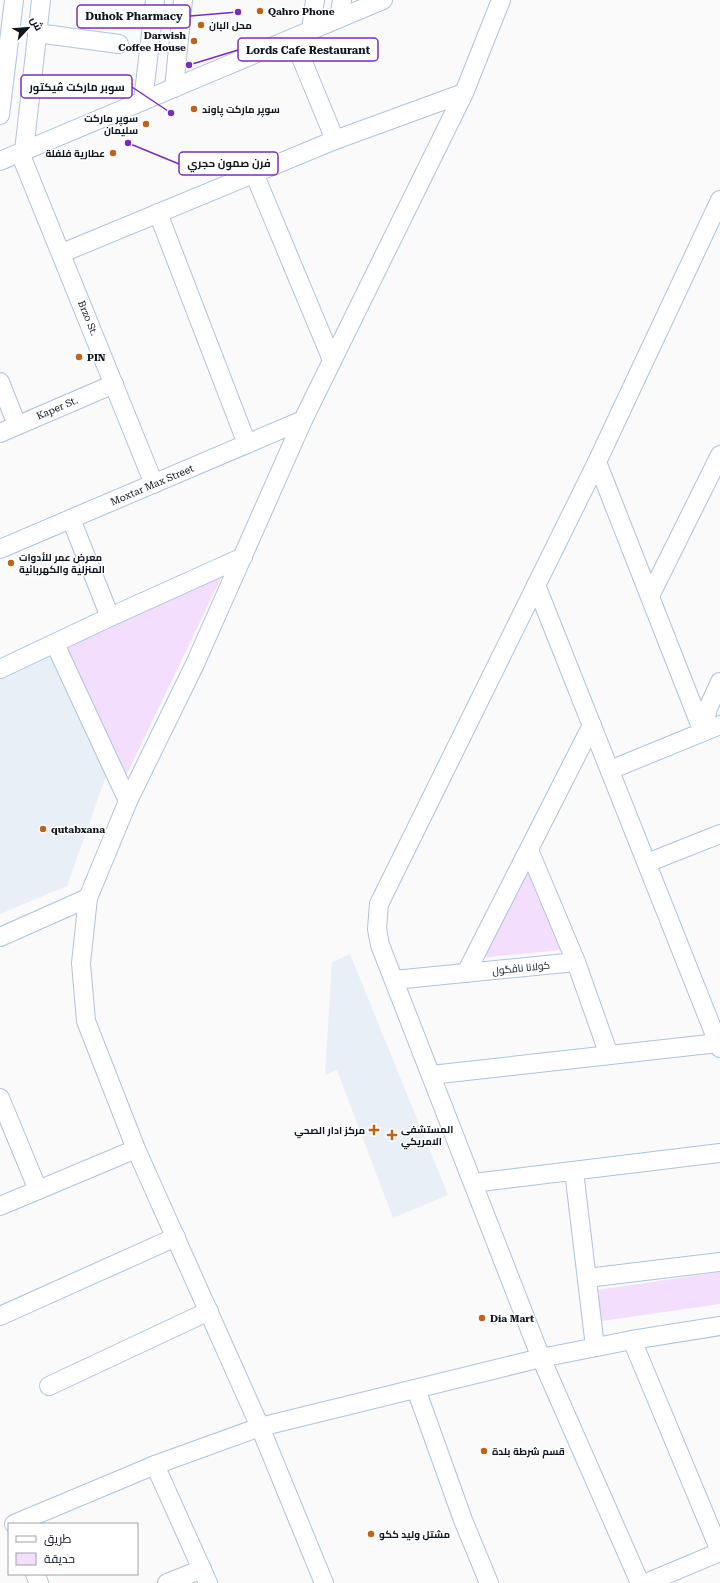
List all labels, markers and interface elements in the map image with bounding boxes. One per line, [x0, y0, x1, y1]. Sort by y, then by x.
callout: Duhok Pharmacy [77, 5, 190, 28]
marker: Qahro Phone [255, 6, 265, 16]
place label: Qahro Phone [268, 6, 335, 17]
north arrow [8, 8, 48, 48]
text: Duhok Pharmacy [85, 10, 183, 23]
text: ش [28, 15, 45, 33]
marker: محل البان [196, 20, 206, 30]
place label: محل البان [209, 20, 252, 32]
place label: Darwish Coffee House [118, 30, 186, 53]
marker: Darwish Coffee House [189, 36, 199, 46]
callout: Lords Cafe Restaurant [238, 38, 378, 61]
text: Lords Cafe Restaurant [246, 44, 371, 57]
callout: سوبر ماركت ڤيكتور [21, 75, 132, 98]
text: سوبر ماركت ڤيكتور [28, 81, 125, 95]
marker: سوپر ماركت پاوند [189, 104, 199, 114]
place label: سوپر ماركت پاوند [202, 104, 280, 117]
place label: سوپر ماركت سليمان [84, 113, 138, 137]
marker: سوپر ماركت سليمان [141, 119, 151, 129]
place label: عطارية فلفلة [45, 148, 105, 160]
marker: عطارية فلفلة [108, 148, 118, 158]
callout: فرن صمون حجري [179, 152, 278, 175]
text: فرن صمون حجري [187, 157, 271, 173]
street label: Brzo St. [76, 299, 100, 337]
marker: PIN [74, 352, 84, 362]
place label: PIN [87, 352, 106, 363]
street label: Kaper St. [35, 394, 79, 422]
street label: Moxtar Max Street [109, 462, 195, 507]
place label: معرض عمر للأدوات المنزلية والكهربائية [19, 552, 105, 576]
marker: معرض عمر للأدوات المنزلية والكهربائية [6, 558, 16, 568]
marker: qutabxana [38, 824, 48, 834]
place label: qutabxana [51, 824, 105, 835]
street label: کولانا ناڤگول [492, 960, 550, 977]
marker: مركز ادار الصحي [368, 1124, 380, 1136]
place label: المستشفى الامريكي [401, 1124, 453, 1150]
place label: مركز ادار الصحي [294, 1125, 365, 1139]
marker: المستشفى الامريكي [386, 1129, 398, 1141]
marker: Dia Mart [477, 1313, 487, 1323]
place label: Dia Mart [490, 1313, 534, 1324]
marker: قسم شرطة بلدة [479, 1446, 489, 1456]
place label: قسم شرطة بلدة [492, 1446, 565, 1459]
legend [8, 1523, 138, 1575]
marker: مشتل وليد ككو [366, 1529, 376, 1539]
place label: مشتل وليد ككو [379, 1529, 450, 1541]
text: طريق [44, 1532, 72, 1546]
text: حديقة [44, 1552, 75, 1566]

